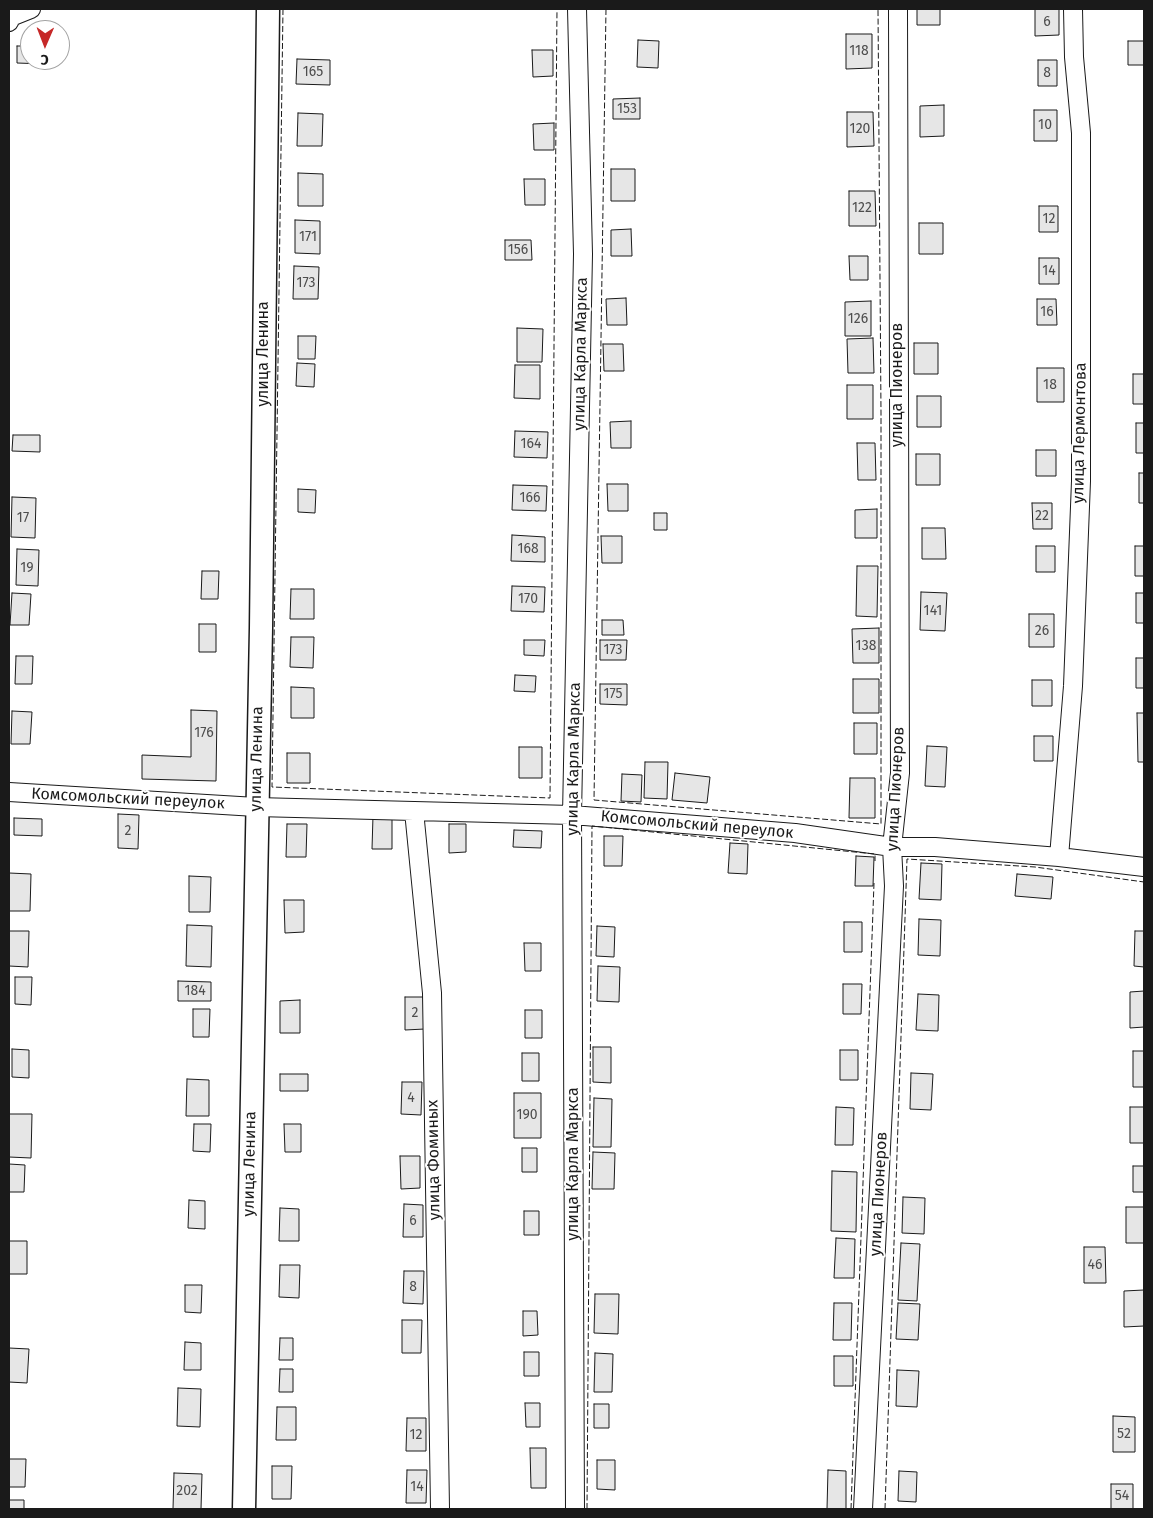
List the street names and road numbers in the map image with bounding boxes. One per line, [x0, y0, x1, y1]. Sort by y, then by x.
street label: улица Карла Маркса [570, 277, 592, 431]
street label: улица Ленина [254, 301, 274, 407]
street label: улица Пионеров [888, 323, 908, 447]
street label: улица Лермонтова [1069, 362, 1091, 504]
street label: улица Карла Маркса [563, 682, 585, 836]
street label: улица Ленина [246, 706, 268, 812]
street label: улица Пионеров [883, 726, 909, 852]
street label: Комсомольский переулок [31, 784, 225, 814]
street label: Комсомольский переулок [600, 807, 794, 843]
street label: улица Карла Маркса [564, 1087, 584, 1241]
street label: улица Фоминых [423, 1100, 445, 1220]
street label: улица Ленина [239, 1111, 261, 1217]
street label: улица Пионеров [866, 1131, 892, 1257]

